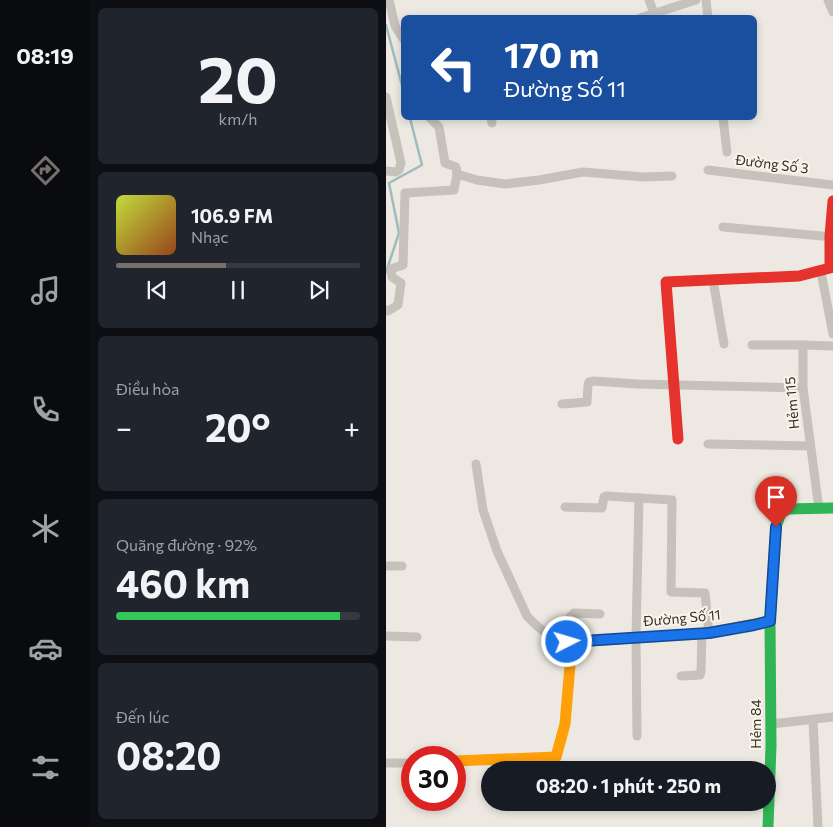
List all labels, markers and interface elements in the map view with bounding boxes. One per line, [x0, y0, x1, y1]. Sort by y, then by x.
text: 170 m [504, 32, 599, 75]
icon: left [421, 35, 486, 100]
text: 20 [198, 37, 278, 116]
text: 08:19 [16, 42, 74, 69]
text: Đường Số 11 [504, 75, 626, 102]
text: km/h [219, 109, 257, 128]
street label: Đường Số 3 [734, 150, 810, 176]
icon: directions [28, 153, 63, 188]
text: 106.9 FM [191, 204, 273, 227]
text: Nhạc [191, 227, 228, 246]
icon: music [28, 273, 63, 308]
icon: previous [143, 276, 171, 304]
icon: pause [224, 276, 252, 304]
icon: next [305, 276, 333, 304]
street label: Hẻm 115 [781, 376, 802, 430]
text: Điều hòa [116, 379, 179, 398]
icon: phone [28, 392, 63, 427]
text: 20° [205, 403, 271, 450]
text: − [116, 410, 132, 444]
text: + [344, 410, 360, 444]
pin [755, 476, 797, 527]
icon: arrive [762, 483, 790, 511]
icon: climate [28, 511, 63, 546]
text: Quãng đường · 92% [116, 535, 257, 554]
text: 460 km [116, 559, 250, 606]
street label: Đường Số 11 [642, 606, 721, 629]
position arrow [540, 615, 592, 667]
icon: car [28, 631, 63, 666]
street label: Hẻm 84 [747, 699, 764, 749]
text: Đến lúc [116, 707, 169, 726]
text: 08:20 [116, 731, 221, 778]
speed limit sign: 30 [401, 746, 466, 811]
icon: filters [28, 750, 63, 785]
text: 08:20 · 1 phút · 250 m [536, 774, 721, 797]

